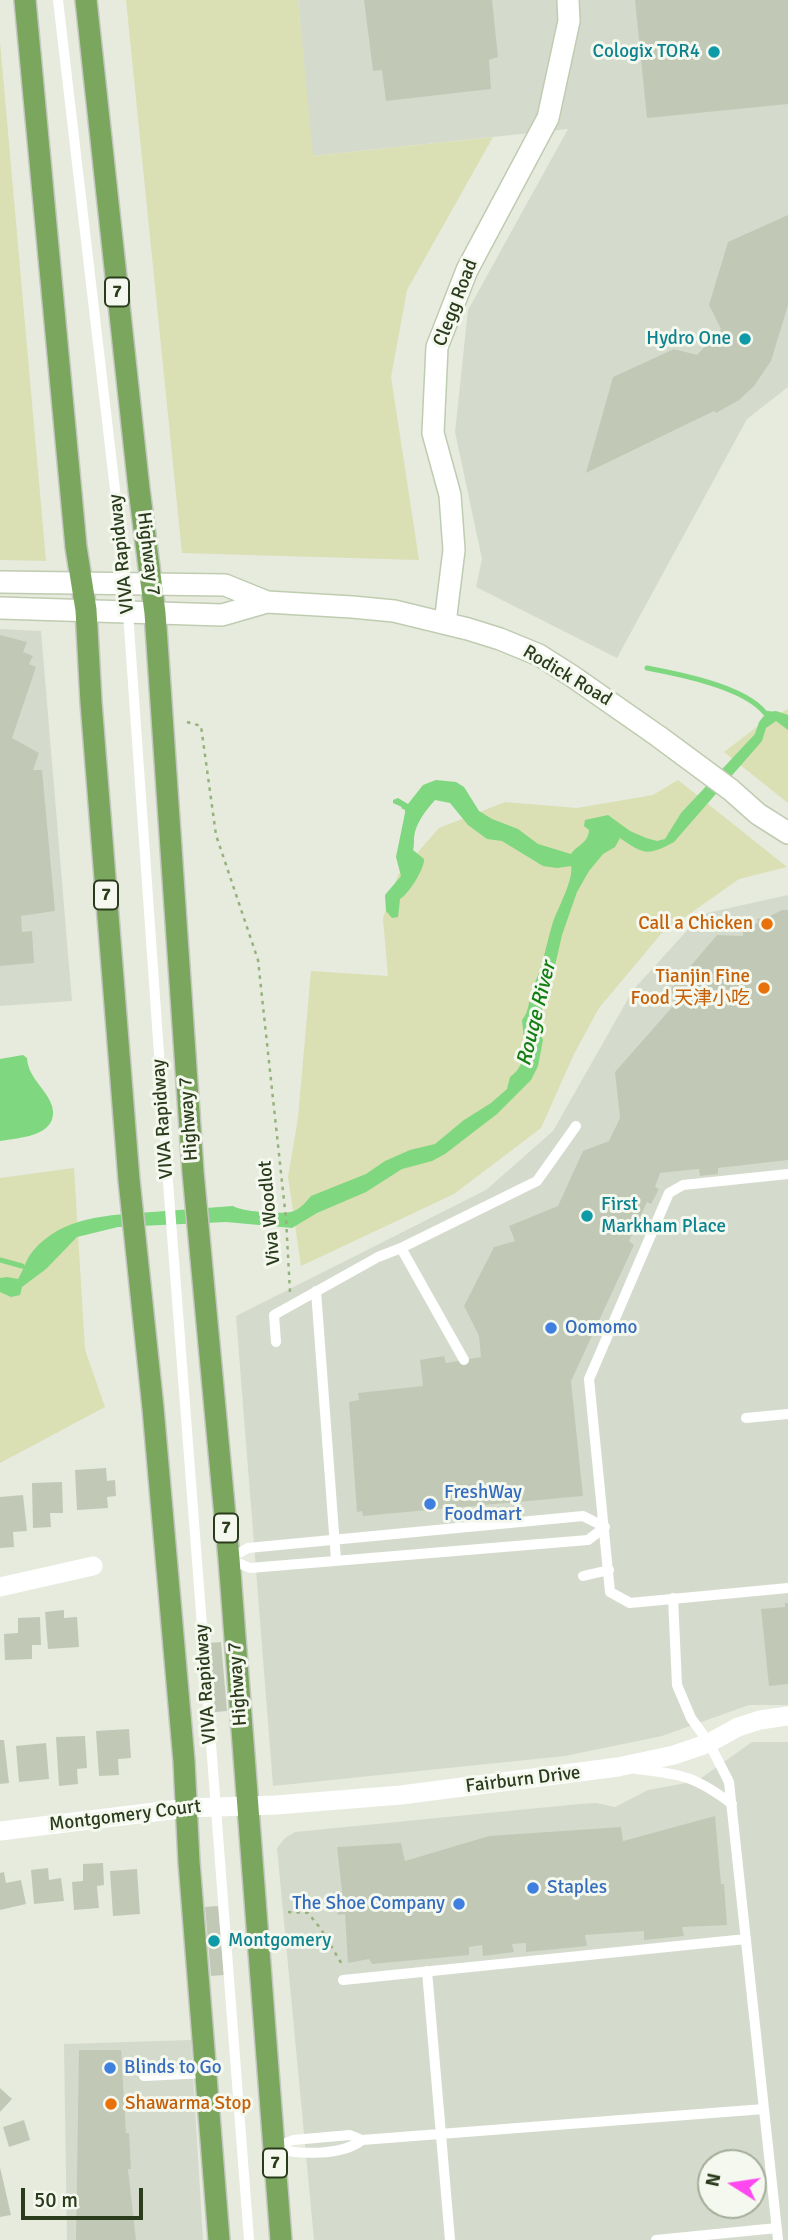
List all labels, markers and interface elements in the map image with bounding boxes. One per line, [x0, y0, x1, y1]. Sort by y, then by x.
place label: Cologix TOR4 [593, 41, 700, 63]
marker: Cologix TOR4 [706, 44, 722, 60]
street label: Clegg Road [429, 256, 483, 350]
road number: 7 [105, 278, 129, 306]
place label: Hydro One [646, 328, 731, 350]
marker: Hydro One [737, 331, 753, 347]
street label: VIVA Rapidway [104, 493, 140, 615]
street label: Highway 7 [132, 511, 164, 597]
street label: Rodick Road [518, 641, 616, 711]
road number: 7 [94, 880, 118, 910]
place label: Call a Chicken [638, 913, 753, 935]
marker: Call a Chicken [759, 916, 775, 932]
water label: Rouge River [512, 959, 562, 1069]
place label: Tianjin Fine Food 天津小吃 [631, 966, 750, 1010]
marker: Tianjin Fine Food 天津小吃 [756, 980, 772, 996]
street label: VIVA Rapidway [147, 1058, 179, 1180]
street label: Highway 7 [175, 1076, 203, 1162]
street label: Viva Woodlot [254, 1160, 286, 1266]
place label: First Markham Place [601, 1194, 726, 1238]
marker: First Markham Place [579, 1208, 595, 1224]
place label: Oomomo [565, 1317, 637, 1339]
marker: Oomomo [543, 1320, 559, 1336]
place label: FreshWay Foodmart [444, 1482, 522, 1526]
marker: FreshWay Foodmart [422, 1496, 438, 1512]
road number: 7 [214, 1513, 238, 1542]
street label: VIVA Rapidway [190, 1623, 222, 1745]
street label: Highway 7 [224, 1641, 252, 1727]
street label: Fairburn Drive [464, 1762, 582, 1798]
street label: Montgomery Court [48, 1795, 202, 1837]
place label: Staples [547, 1877, 607, 1899]
marker: Staples [525, 1880, 541, 1896]
place label: The Shoe Company [292, 1893, 445, 1915]
marker: The Shoe Company [451, 1896, 467, 1912]
place label: Montgomery [228, 1930, 331, 1952]
marker: Montgomery [206, 1933, 222, 1949]
place label: Blinds to Go [124, 2057, 222, 2079]
marker: Blinds to Go [102, 2060, 118, 2076]
place label: Shawarma Stop [125, 2093, 251, 2115]
marker: Shawarma Stop [103, 2096, 119, 2112]
road number: 7 [263, 2148, 287, 2178]
north arrow [697, 2149, 767, 2219]
text: N [700, 2171, 727, 2189]
scale bar [24, 2174, 147, 2218]
text: 50 m [34, 2187, 78, 2213]

